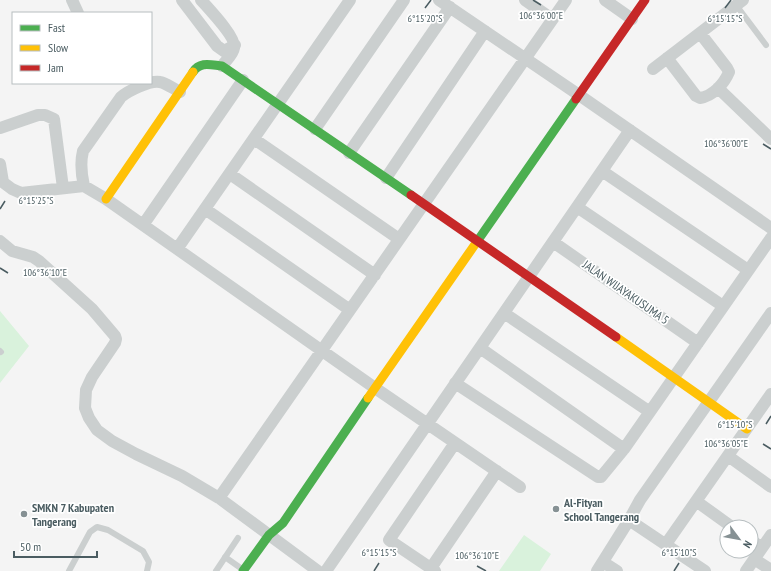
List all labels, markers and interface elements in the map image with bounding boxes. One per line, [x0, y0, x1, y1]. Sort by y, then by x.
text: 106°36'00"E [519, 9, 563, 22]
legend [12, 12, 152, 84]
text: 6°15'20"S [408, 12, 442, 25]
text: 6°15'15"S [708, 12, 742, 25]
text: Fast [48, 20, 66, 35]
text: Slow [48, 40, 69, 55]
text: Jam [47, 60, 64, 75]
text: 106°36'00"E [704, 137, 748, 150]
text: 6°15'25"S [19, 194, 53, 207]
street label: JALAN WIJAYAKUSUMA 5 [579, 256, 672, 327]
text: 106°36'10"E [23, 266, 67, 279]
text: 6°15'10"S [718, 418, 752, 431]
text: 106°36'05"E [704, 437, 748, 450]
place label: Al-Fityan School Tangerang [563, 495, 639, 524]
place label: SMKN 7 Kabupaten Tangerang [32, 500, 114, 529]
marker: Al-Fityan School Tangerang [551, 504, 561, 514]
marker: SMKN 7 Kabupaten Tangerang [19, 509, 29, 519]
north arrow [719, 519, 759, 559]
scale bar [14, 533, 97, 559]
text: N [740, 538, 755, 551]
text: 50 m [20, 539, 41, 554]
text: 6°15'15"S [362, 546, 396, 559]
text: 6°15'10"S [662, 546, 696, 559]
text: 106°36'10"E [455, 549, 499, 562]

